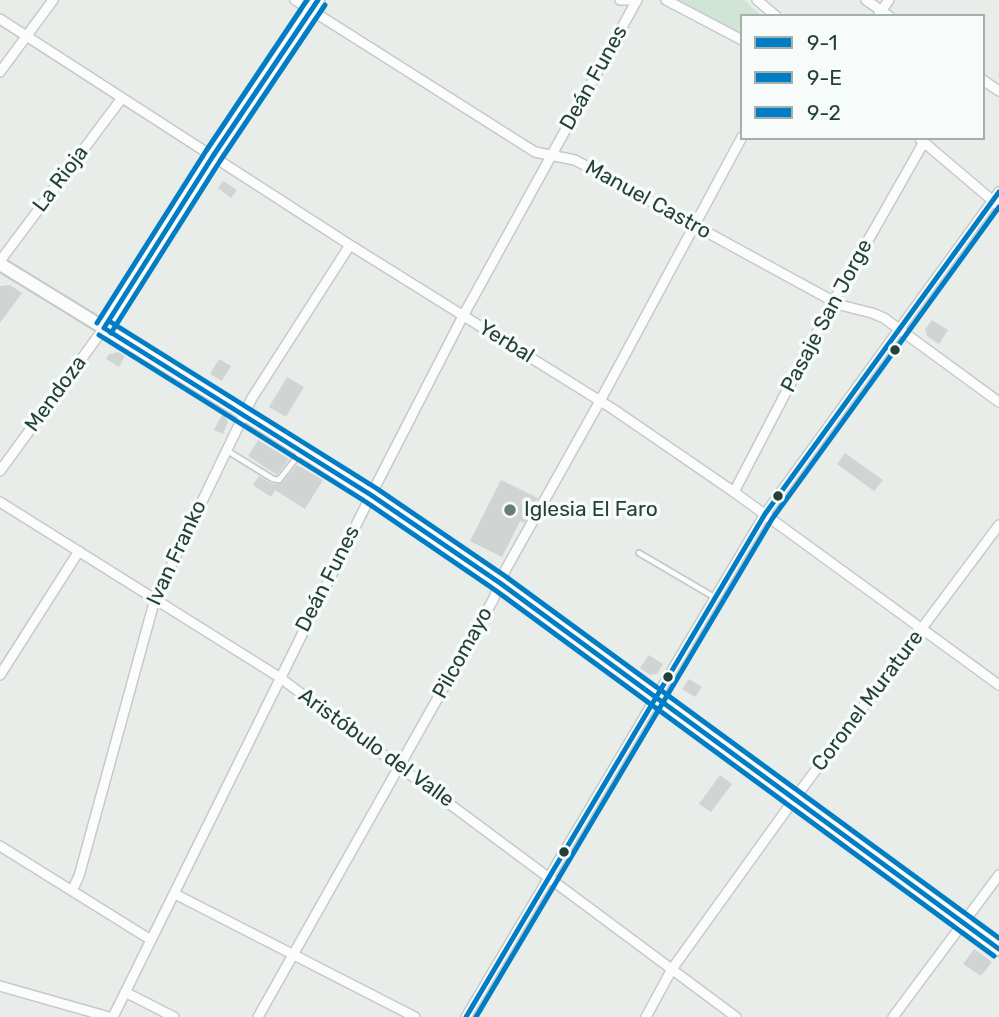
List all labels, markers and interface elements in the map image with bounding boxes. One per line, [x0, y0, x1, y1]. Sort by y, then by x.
legend [740, 14, 985, 140]
street label: Deán Funes [555, 21, 633, 135]
text: 9-1 [807, 30, 838, 55]
text: 9-E [807, 65, 842, 90]
text: 9-2 [807, 100, 841, 125]
street label: La Rioja [28, 141, 94, 217]
street label: Manuel Castro [581, 155, 715, 245]
street label: Pasaje San Jorge [776, 235, 878, 397]
street label: Yerbal [474, 315, 538, 369]
unlabelled marker [888, 343, 902, 357]
street label: Mendoza [20, 351, 92, 437]
unlabelled marker [771, 489, 785, 503]
street label: Ivan Franko [142, 497, 212, 609]
place label: Iglesia El Faro [524, 497, 658, 523]
marker: Iglesia El Faro [502, 502, 518, 518]
street label: Deán Funes [291, 522, 365, 636]
street label: Pilcomayo [428, 603, 498, 703]
street label: Coronel Murature [807, 626, 929, 776]
unlabelled marker [661, 670, 675, 684]
street label: Aristóbulo del Valle [293, 683, 459, 813]
unlabelled marker [557, 845, 571, 859]

